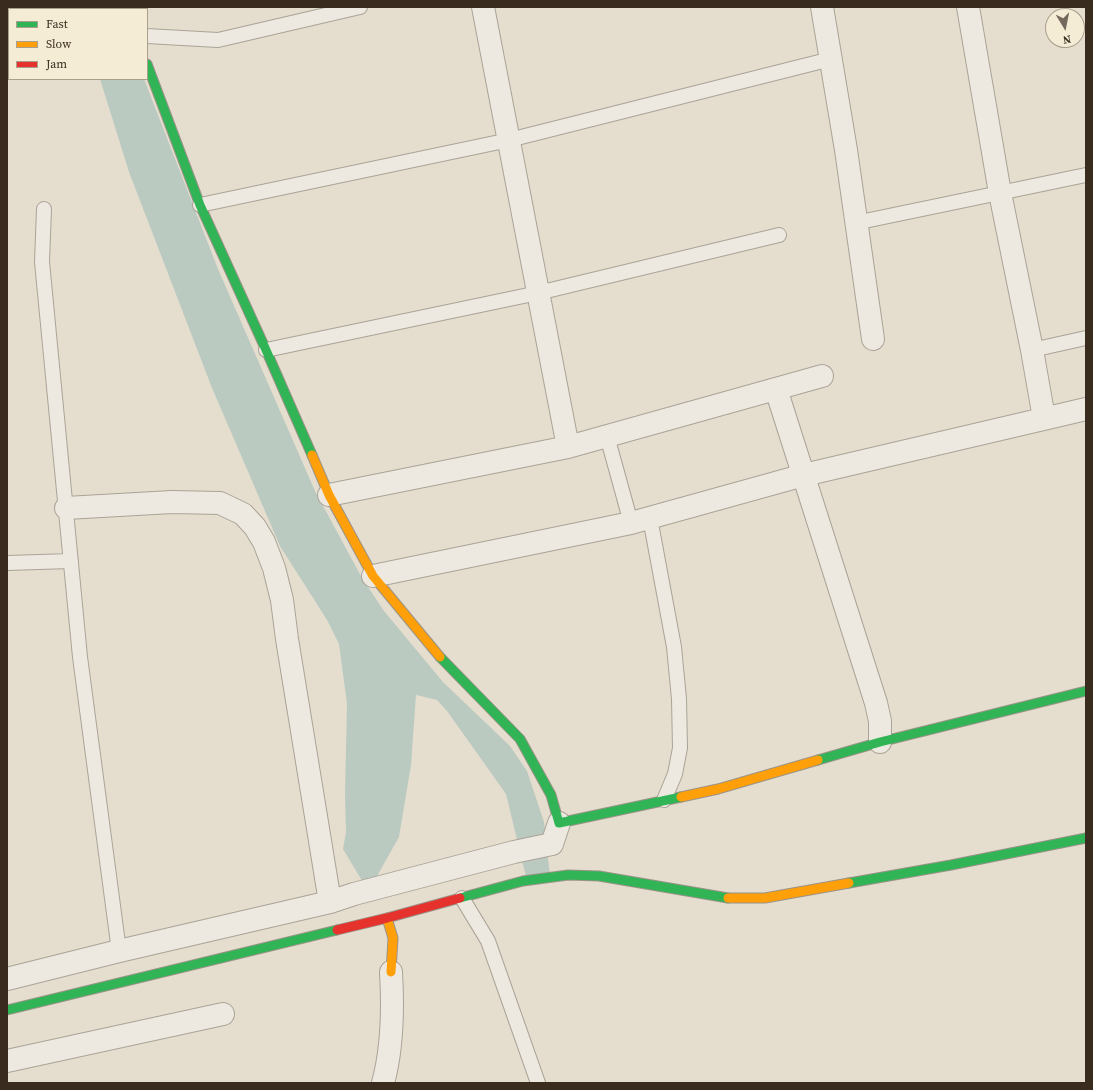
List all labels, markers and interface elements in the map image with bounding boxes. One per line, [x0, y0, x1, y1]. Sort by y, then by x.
legend [8, 8, 148, 80]
north arrow [1045, 8, 1085, 48]
text: Fast [46, 16, 68, 32]
text: N [1062, 31, 1072, 47]
text: Slow [46, 36, 71, 52]
text: Jam [46, 56, 67, 72]

